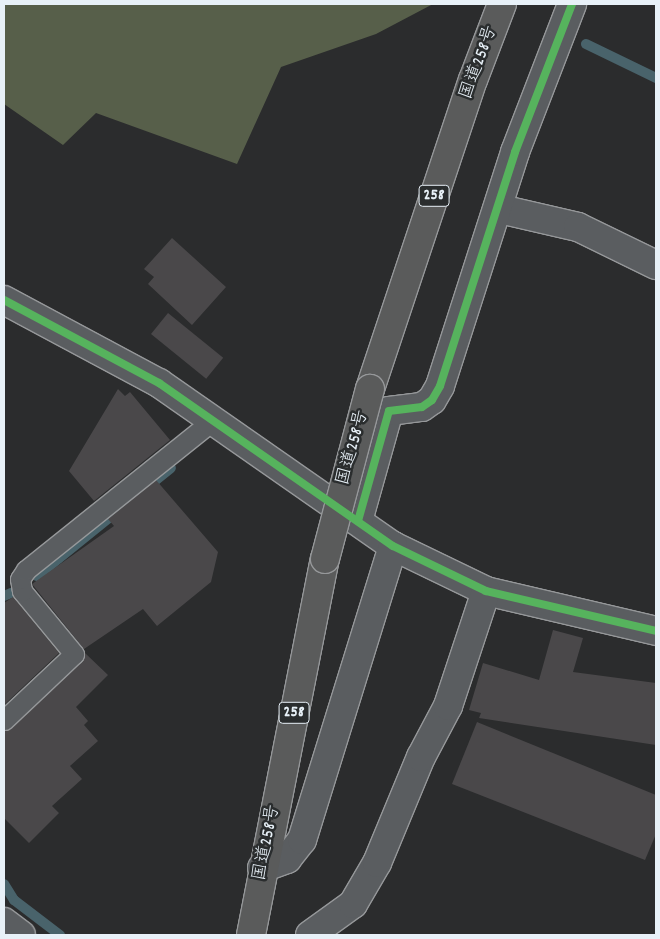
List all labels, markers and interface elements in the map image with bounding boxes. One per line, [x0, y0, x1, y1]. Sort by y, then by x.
street label: 国道258号 [457, 23, 503, 103]
road number: 258 [418, 182, 450, 210]
street label: 国道258号 [334, 408, 374, 488]
road number: 258 [278, 700, 310, 726]
street label: 国道258号 [250, 803, 286, 883]

